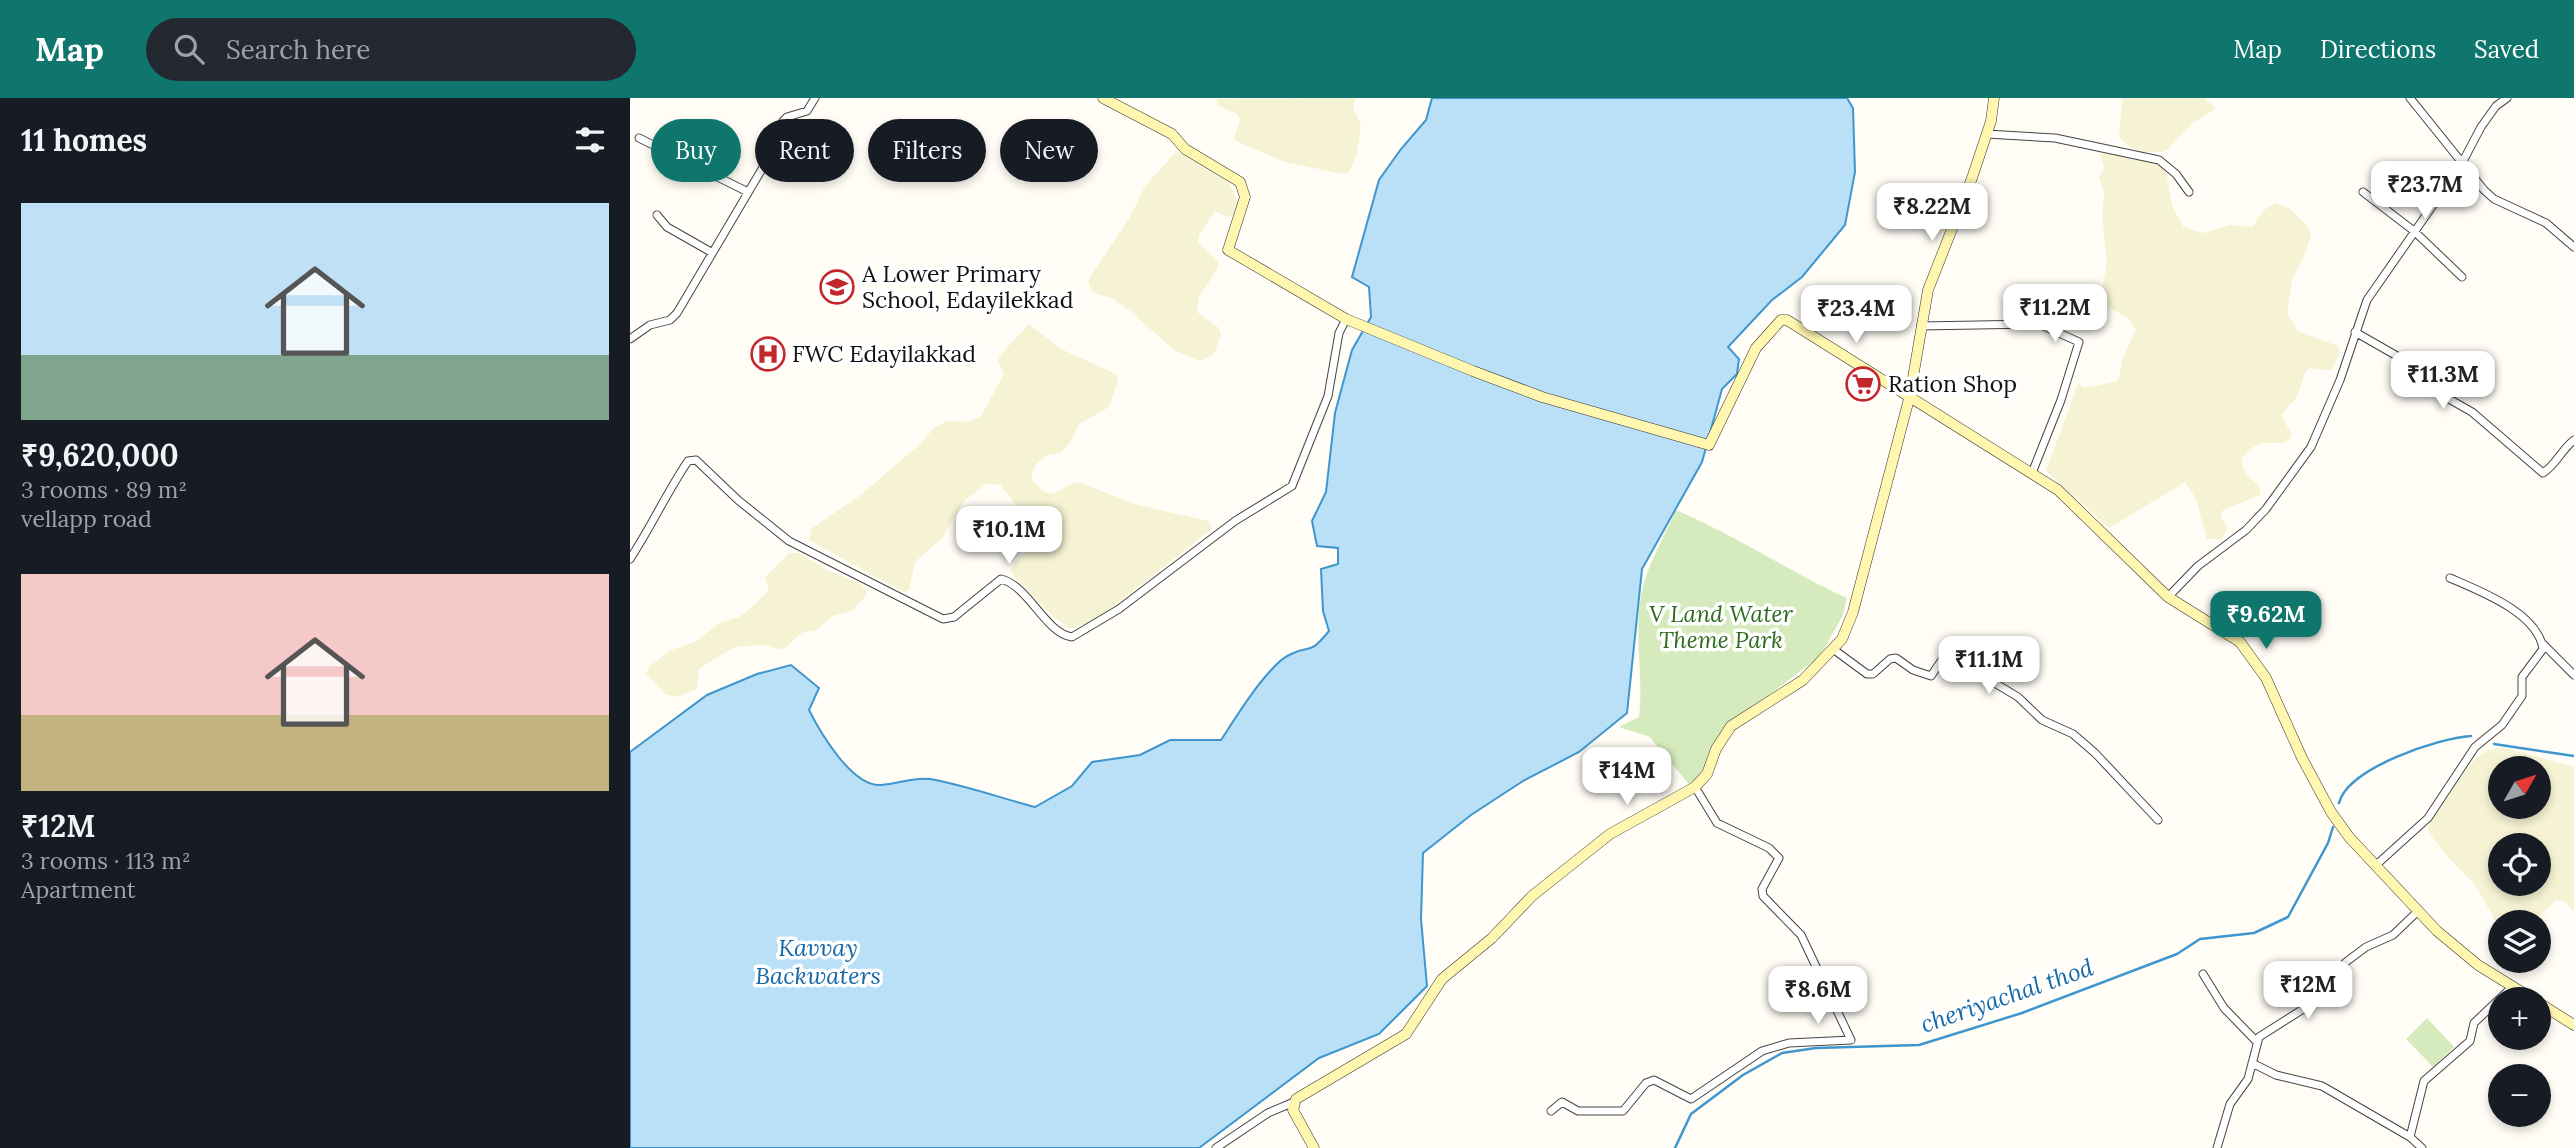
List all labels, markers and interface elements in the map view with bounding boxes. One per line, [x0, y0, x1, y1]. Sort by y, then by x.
search box [146, 18, 636, 81]
text: Map [35, 28, 104, 70]
icon: search [170, 30, 208, 68]
text: Search here [226, 33, 370, 66]
text: Map [2233, 34, 2282, 65]
text: Directions [2320, 34, 2436, 65]
text: Saved [2474, 34, 2539, 65]
chip: Buy [651, 119, 741, 182]
chip: Rent [755, 119, 854, 182]
chip: Filters [868, 119, 986, 182]
chip: New [1000, 119, 1098, 182]
text: 11 homes [21, 121, 147, 159]
icon: filters [571, 121, 609, 159]
pin: ₹23.7M [2368, 162, 2482, 221]
text: ₹23.7M [2387, 169, 2463, 198]
pin: ₹8.22M [1875, 184, 1989, 243]
text: ₹8.22M [1893, 191, 1971, 220]
icon: home [252, 248, 378, 374]
place label: A Lower Primary School, Edayilekkad [861, 259, 1074, 314]
school or university icon: A Lower Primary School, Edayilekkad [818, 268, 856, 306]
pin: ₹11.2M [1998, 285, 2112, 344]
pin: ₹23.4M [1799, 286, 1913, 345]
text: ₹11.2M [2019, 292, 2091, 321]
text: ₹23.4M [1817, 293, 1895, 322]
hospital icon: FWC Edayilakkad [749, 335, 787, 373]
place label: FWC Edayilakkad [792, 339, 976, 368]
pin: ₹11.3M [2386, 352, 2500, 411]
text: ₹11.3M [2407, 359, 2479, 388]
supermarket icon: Ration Shop [1844, 365, 1882, 403]
place label: Ration Shop [1888, 369, 2017, 398]
text: ₹9,620,000 [21, 436, 179, 474]
text: 3 rooms · 89 m² [21, 475, 187, 504]
text: vellapp road [21, 504, 152, 533]
pin: ₹10.1M [952, 506, 1066, 566]
text: ₹10.1M [972, 514, 1046, 543]
pin: ₹9.62M [2209, 592, 2323, 651]
park label: V Land Water Theme Park [1649, 599, 1794, 654]
text: ₹9.62M [2226, 599, 2306, 628]
icon: home [252, 619, 378, 745]
pin: ₹11.1M [1932, 636, 2046, 696]
text: ₹11.1M [1955, 644, 2023, 673]
pin: ₹14M [1586, 748, 1668, 807]
text: ₹14M [1598, 755, 1656, 784]
north arrow [2488, 756, 2552, 819]
map controls [2488, 756, 2551, 1127]
text: ₹12M [21, 807, 96, 845]
button: locate [2488, 833, 2551, 896]
text: 3 rooms · 113 m² [21, 846, 191, 875]
text: Apartment [21, 875, 136, 904]
button: layers [2488, 910, 2551, 973]
water label: Kavvay Backwaters [755, 932, 881, 991]
water label: cheriyachal thod [1917, 951, 2098, 1040]
pin: ₹12M [2267, 962, 2349, 1021]
pin: ₹8.6M [1769, 967, 1867, 1026]
text: ₹12M [2279, 969, 2337, 998]
text: ₹8.6M [1784, 974, 1852, 1003]
button: + [2488, 987, 2551, 1050]
button: − [2488, 1064, 2551, 1127]

